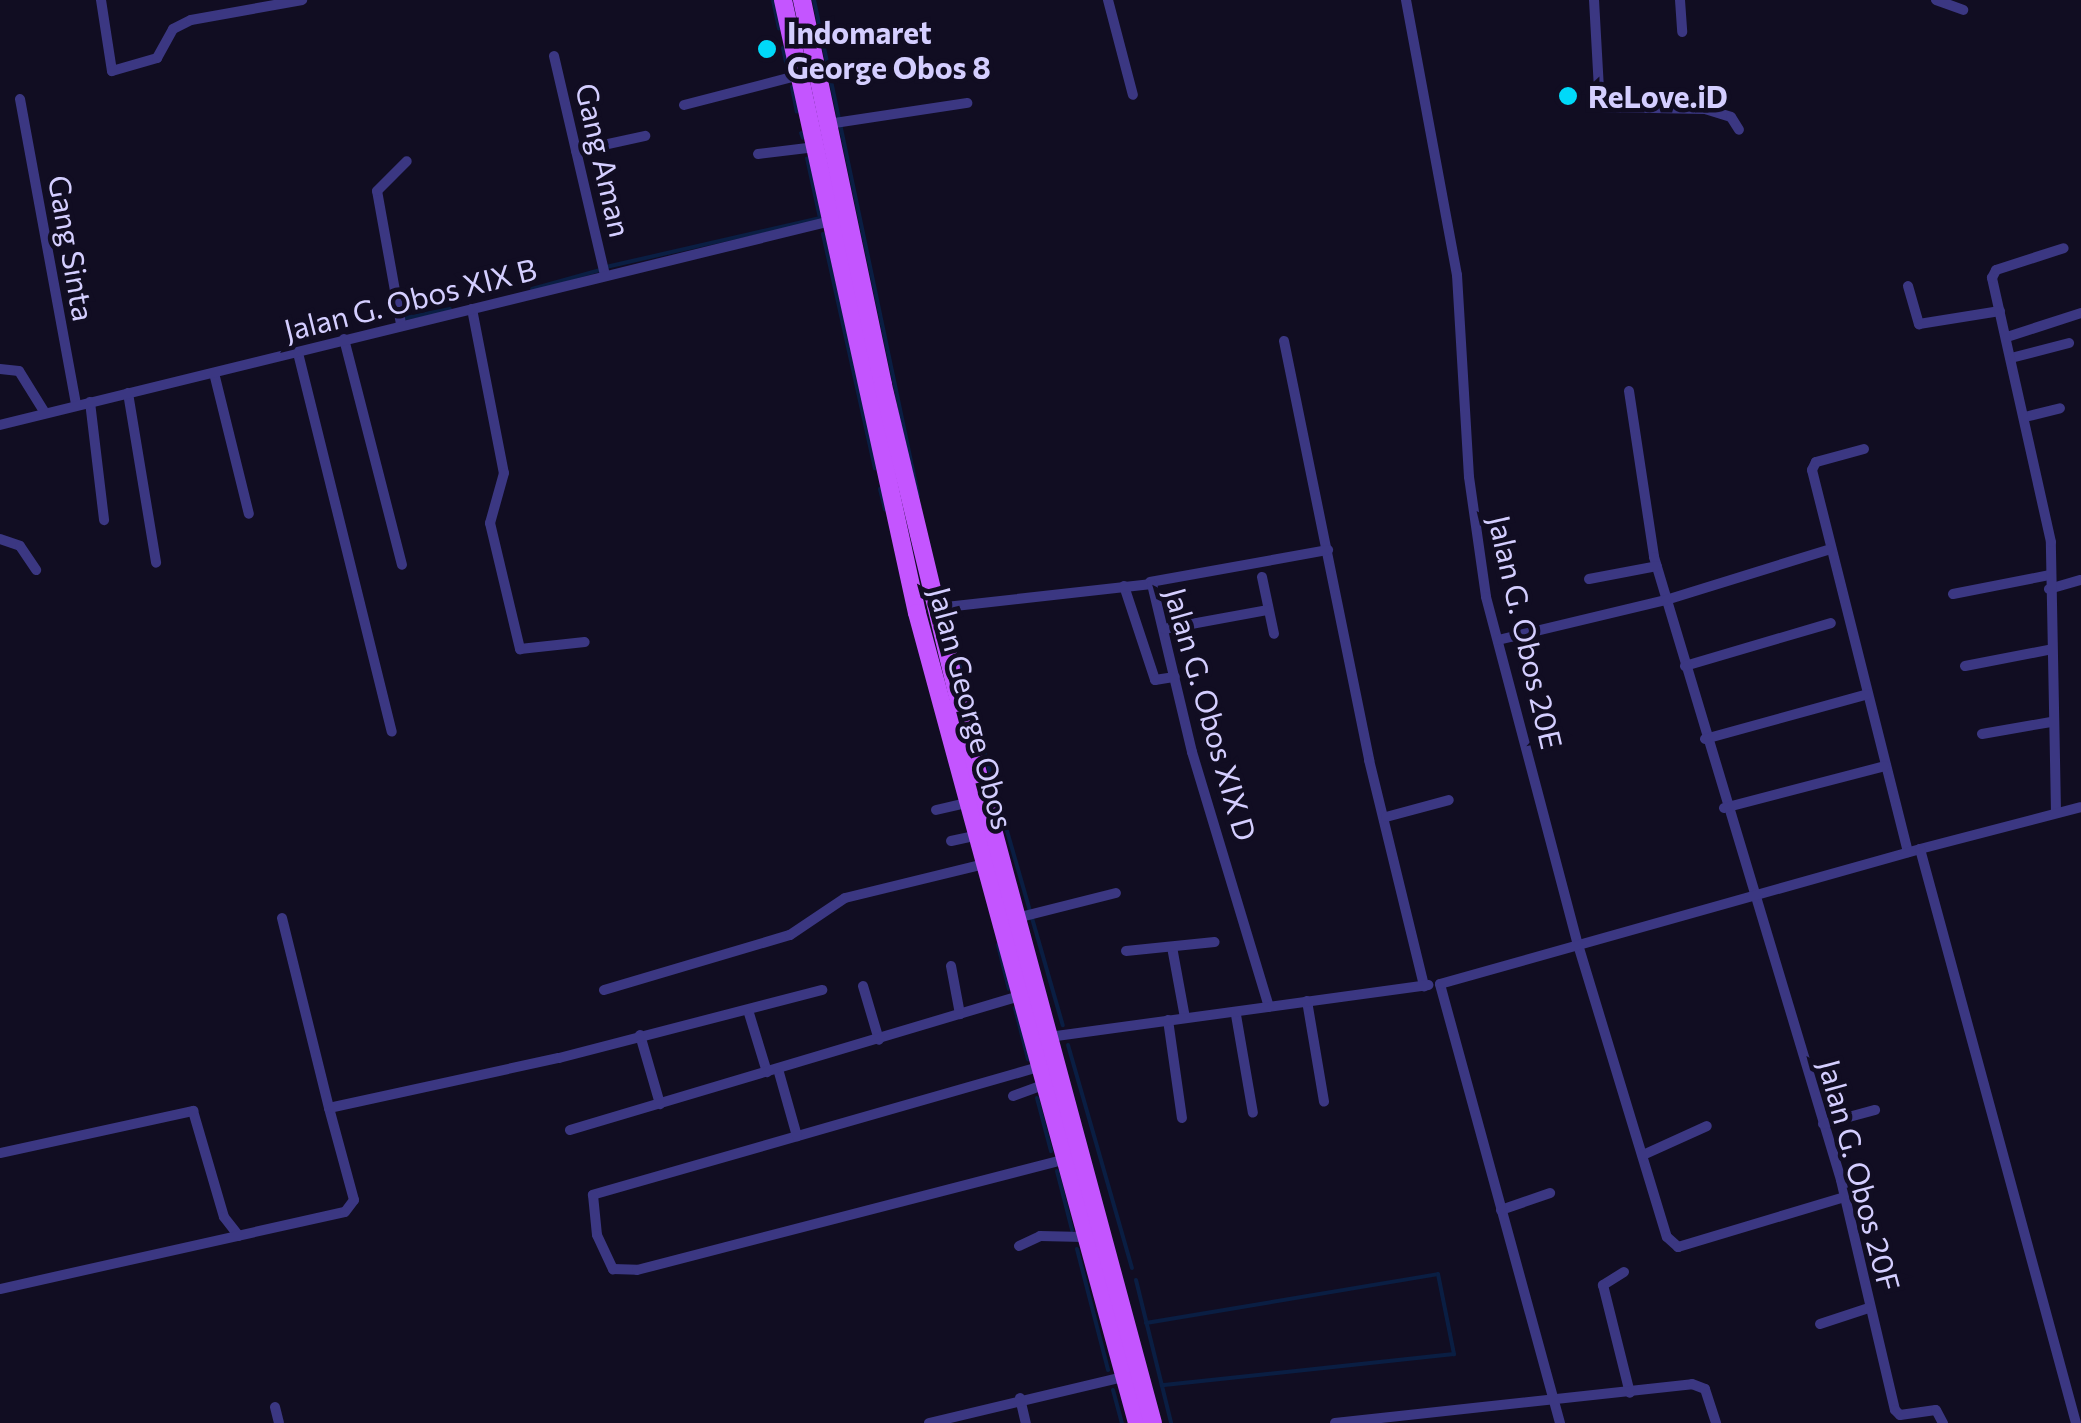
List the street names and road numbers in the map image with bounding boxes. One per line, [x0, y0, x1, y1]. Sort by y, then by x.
street label: Gang Aman [569, 80, 639, 240]
street label: Gang Sinta [41, 172, 103, 324]
street label: Jalan G. Obos XIX B [280, 250, 540, 348]
street label: Jalan G. Obos 20E [1482, 512, 1570, 752]
street label: Jalan George Obos [922, 583, 1022, 833]
street label: Jalan G. Obos XIX D [1158, 583, 1264, 845]
street label: Jalan G. Obos 20F [1812, 1055, 1908, 1295]

